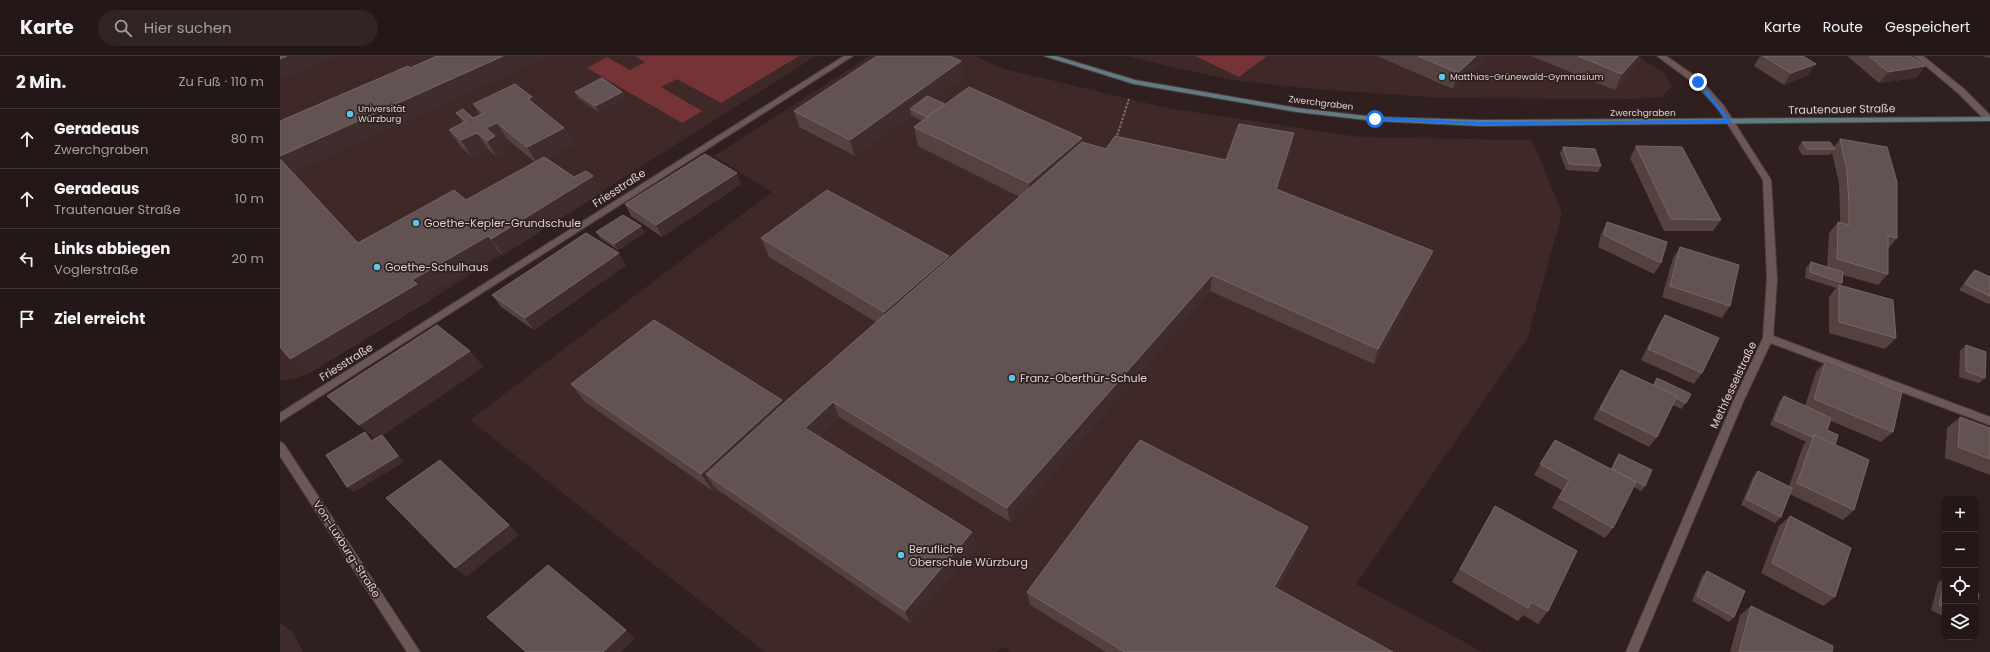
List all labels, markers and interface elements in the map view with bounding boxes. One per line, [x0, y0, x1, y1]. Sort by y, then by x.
search box [98, 10, 378, 46]
text: Karte [20, 14, 74, 41]
icon: search [112, 17, 134, 39]
text: Hier suchen [144, 17, 232, 38]
text: Karte [1764, 17, 1801, 37]
text: Route [1823, 17, 1863, 37]
text: Gespeichert [1885, 17, 1970, 37]
text: 2 Min. [16, 70, 66, 94]
place label: Matthias-Grünewald-Gymnasium [1450, 71, 1603, 83]
text: Zu Fuß · 110 m [178, 72, 264, 91]
marker: Matthias-Grünewald-Gymnasium [1437, 72, 1447, 82]
route end [1689, 73, 1707, 91]
street label: Zwerchgraben [1288, 93, 1354, 113]
street label: Trautenauer Straße [1788, 100, 1896, 118]
place label: Universität Würzburg [358, 103, 406, 125]
street label: Zwerchgraben [1610, 107, 1676, 119]
marker: Universität Würzburg [345, 109, 355, 119]
route start [1366, 110, 1384, 128]
text: Geradeaus [54, 118, 139, 139]
icon: ahead [16, 128, 38, 150]
text: 80 m [231, 129, 264, 148]
text: Zwerchgraben [54, 140, 148, 159]
street label: Friesstraße [589, 165, 649, 211]
text: Geradeaus [54, 178, 139, 199]
icon: ahead [16, 188, 38, 210]
text: 10 m [235, 189, 264, 208]
text: Trautenauer Straße [54, 200, 181, 219]
place label: Goethe-Kepler-Grundschule [424, 215, 581, 231]
marker: Goethe-Kepler-Grundschule [411, 218, 421, 228]
text: Links abbiegen [54, 238, 170, 259]
icon: left [16, 248, 38, 270]
text: 20 m [231, 249, 264, 268]
place label: Goethe-Schulhaus [385, 259, 489, 275]
text: Voglerstraße [54, 260, 138, 279]
marker: Goethe-Schulhaus [372, 262, 382, 272]
icon: arrive [16, 308, 38, 330]
text: Ziel erreicht [54, 308, 145, 329]
street label: Friesstraße [316, 339, 376, 385]
street label: Methfesselstraße [1706, 339, 1760, 431]
place label: Franz-Oberthür-Schule [1020, 370, 1147, 386]
marker: Franz-Oberthür-Schule [1007, 373, 1017, 383]
map controls [1942, 496, 1978, 640]
button: + [1942, 496, 1978, 532]
street label: Von-Luxburg-Straße [310, 497, 385, 601]
button: − [1942, 532, 1978, 568]
place label: Berufliche Oberschule Würzburg [909, 541, 1028, 570]
marker: Berufliche Oberschule Würzburg [896, 550, 906, 560]
button: locate [1942, 568, 1978, 604]
button: layers [1942, 604, 1978, 640]

